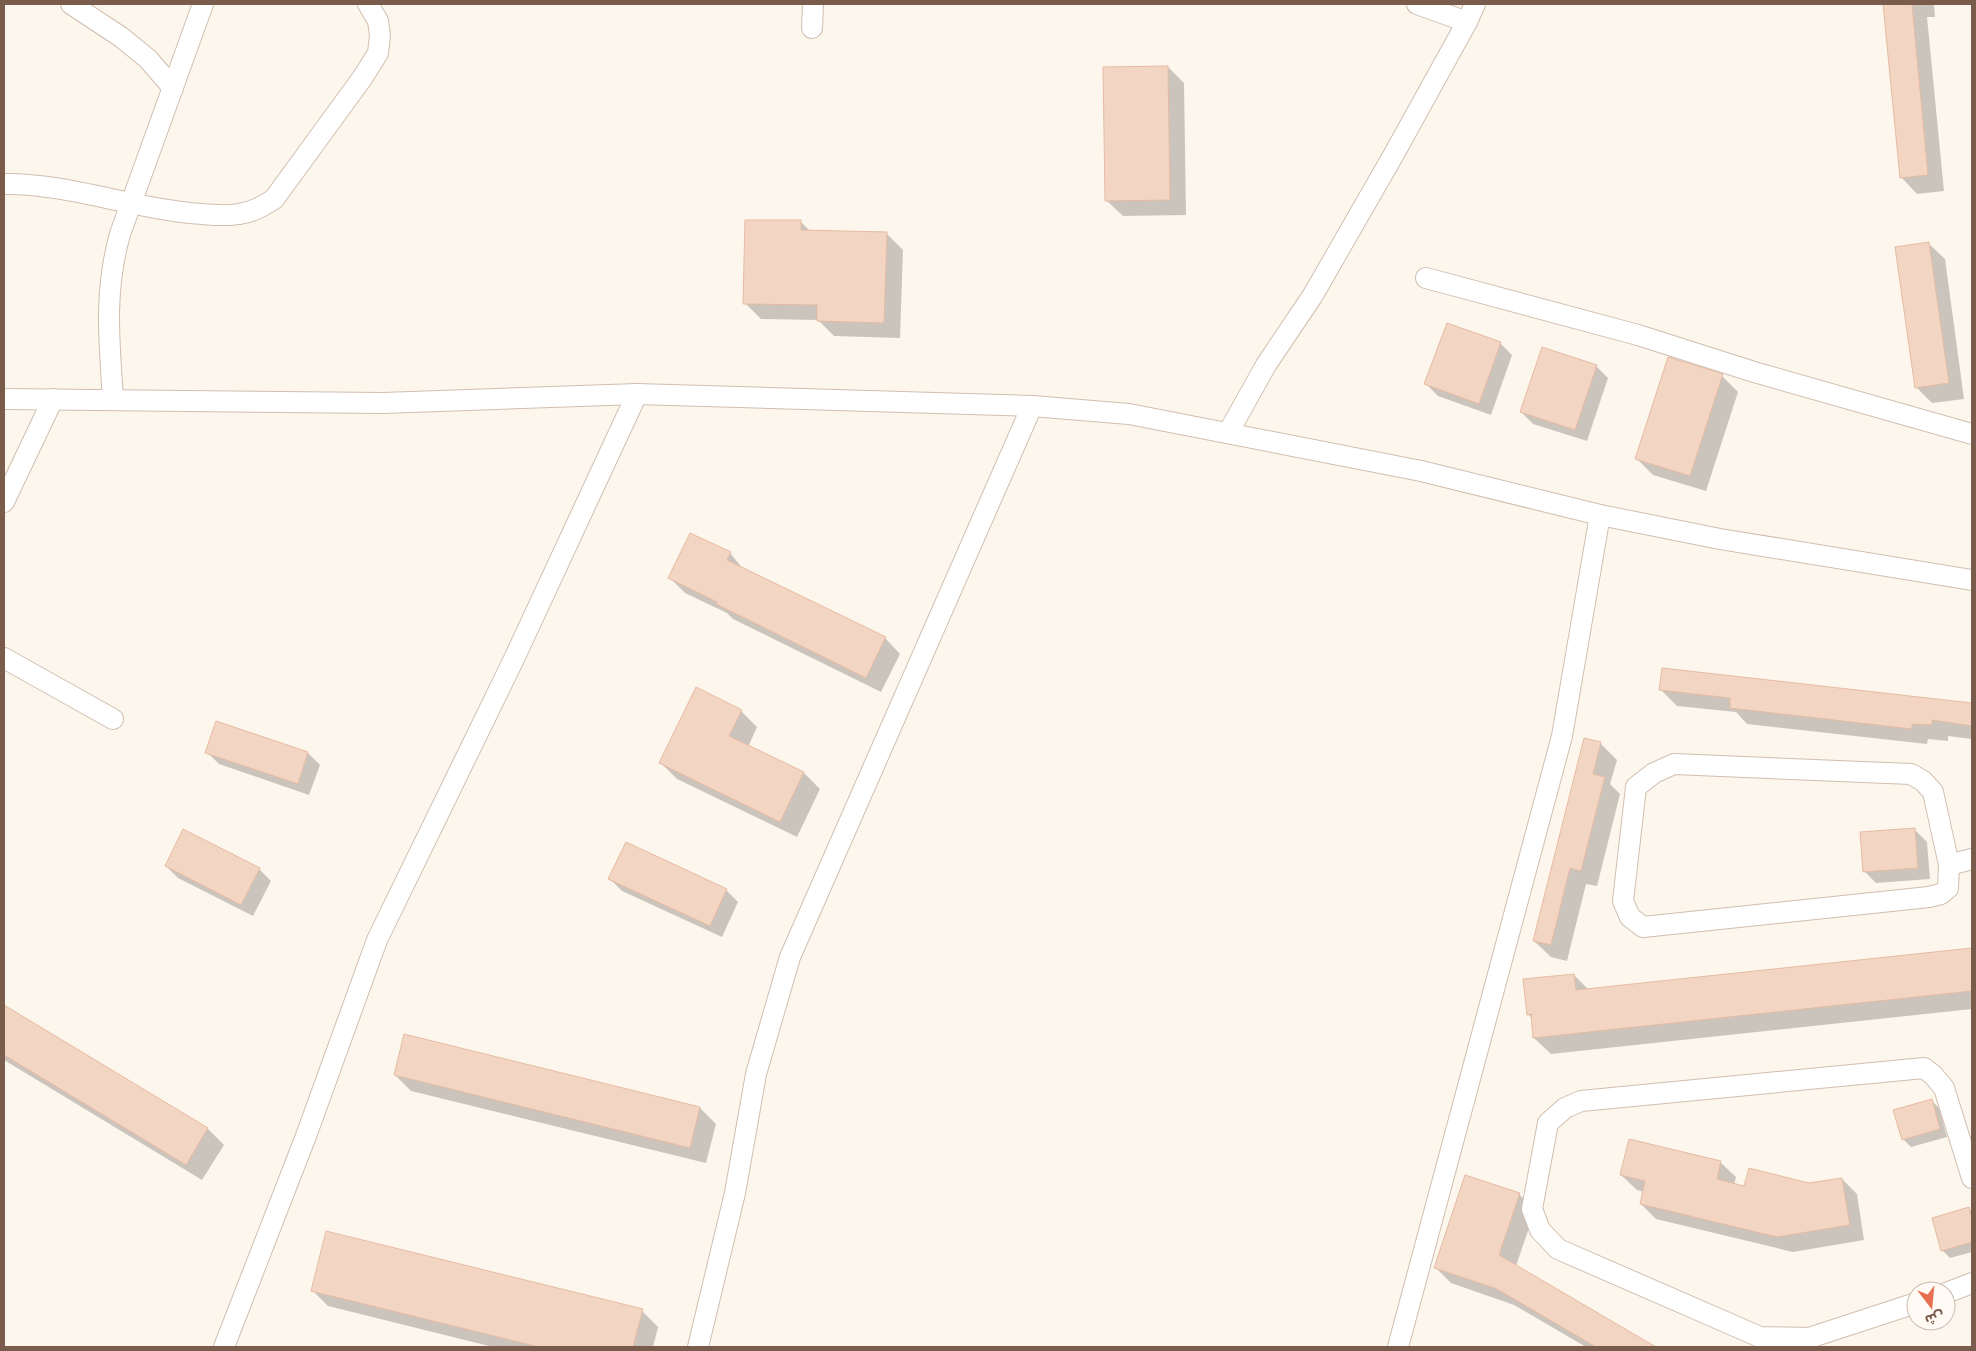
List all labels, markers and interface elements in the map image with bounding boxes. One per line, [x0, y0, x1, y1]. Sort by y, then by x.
north arrow [1906, 1281, 1956, 1331]
text: ش [1923, 1307, 1946, 1330]

